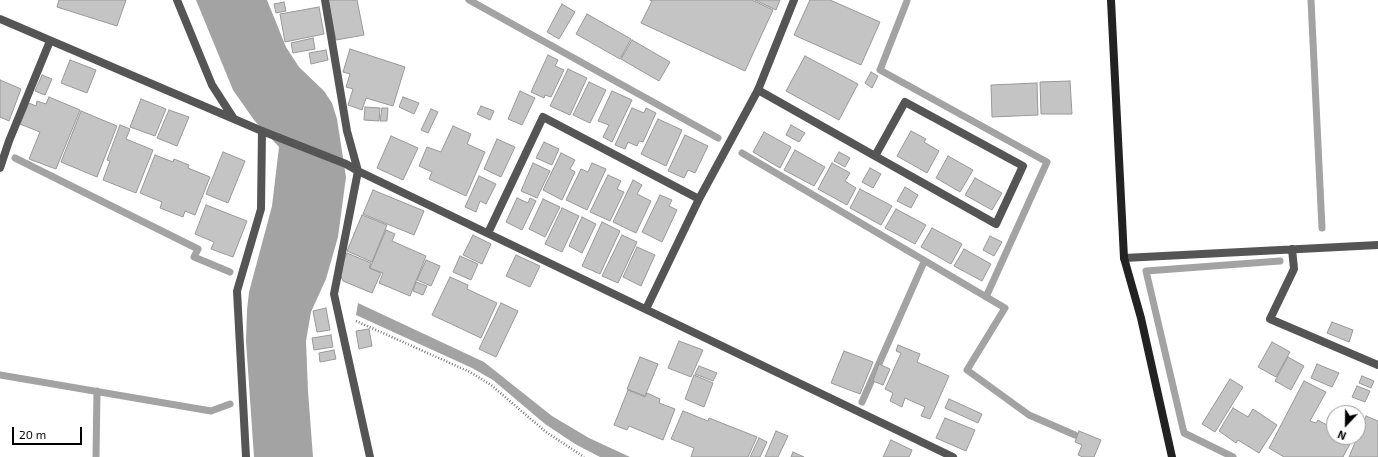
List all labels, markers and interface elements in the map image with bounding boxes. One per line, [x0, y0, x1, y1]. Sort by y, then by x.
north arrow [1326, 405, 1366, 445]
scale bar [14, 419, 84, 445]
text: 20 m [19, 427, 46, 441]
text: N [1336, 428, 1348, 443]

